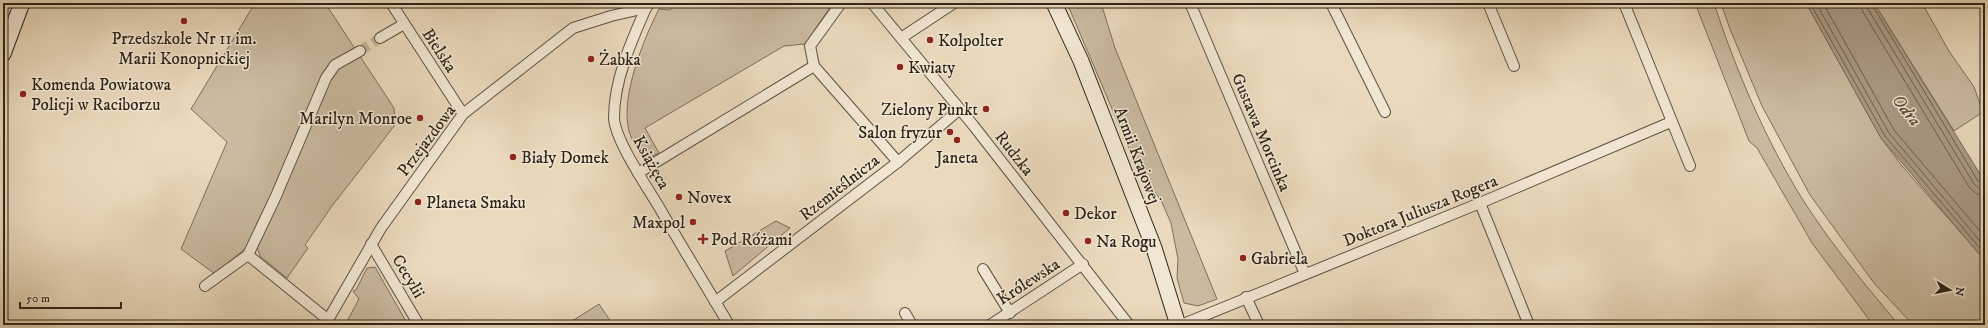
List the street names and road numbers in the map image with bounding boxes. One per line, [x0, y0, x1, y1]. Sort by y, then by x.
street label: Bielska [417, 24, 462, 78]
street label: Gustawa Morcinka [1226, 70, 1296, 195]
street label: Przejazdowa [393, 100, 461, 181]
street label: Armii Krajowej [1108, 104, 1166, 207]
street label: Rudzka [990, 127, 1039, 181]
street label: Książęca [627, 132, 675, 194]
street label: Rzemieślnicza [795, 149, 885, 226]
street label: Doktora Juliusza Rogera [1340, 170, 1502, 252]
street label: Cecylii [387, 251, 430, 302]
street label: Królewska [993, 253, 1065, 310]

